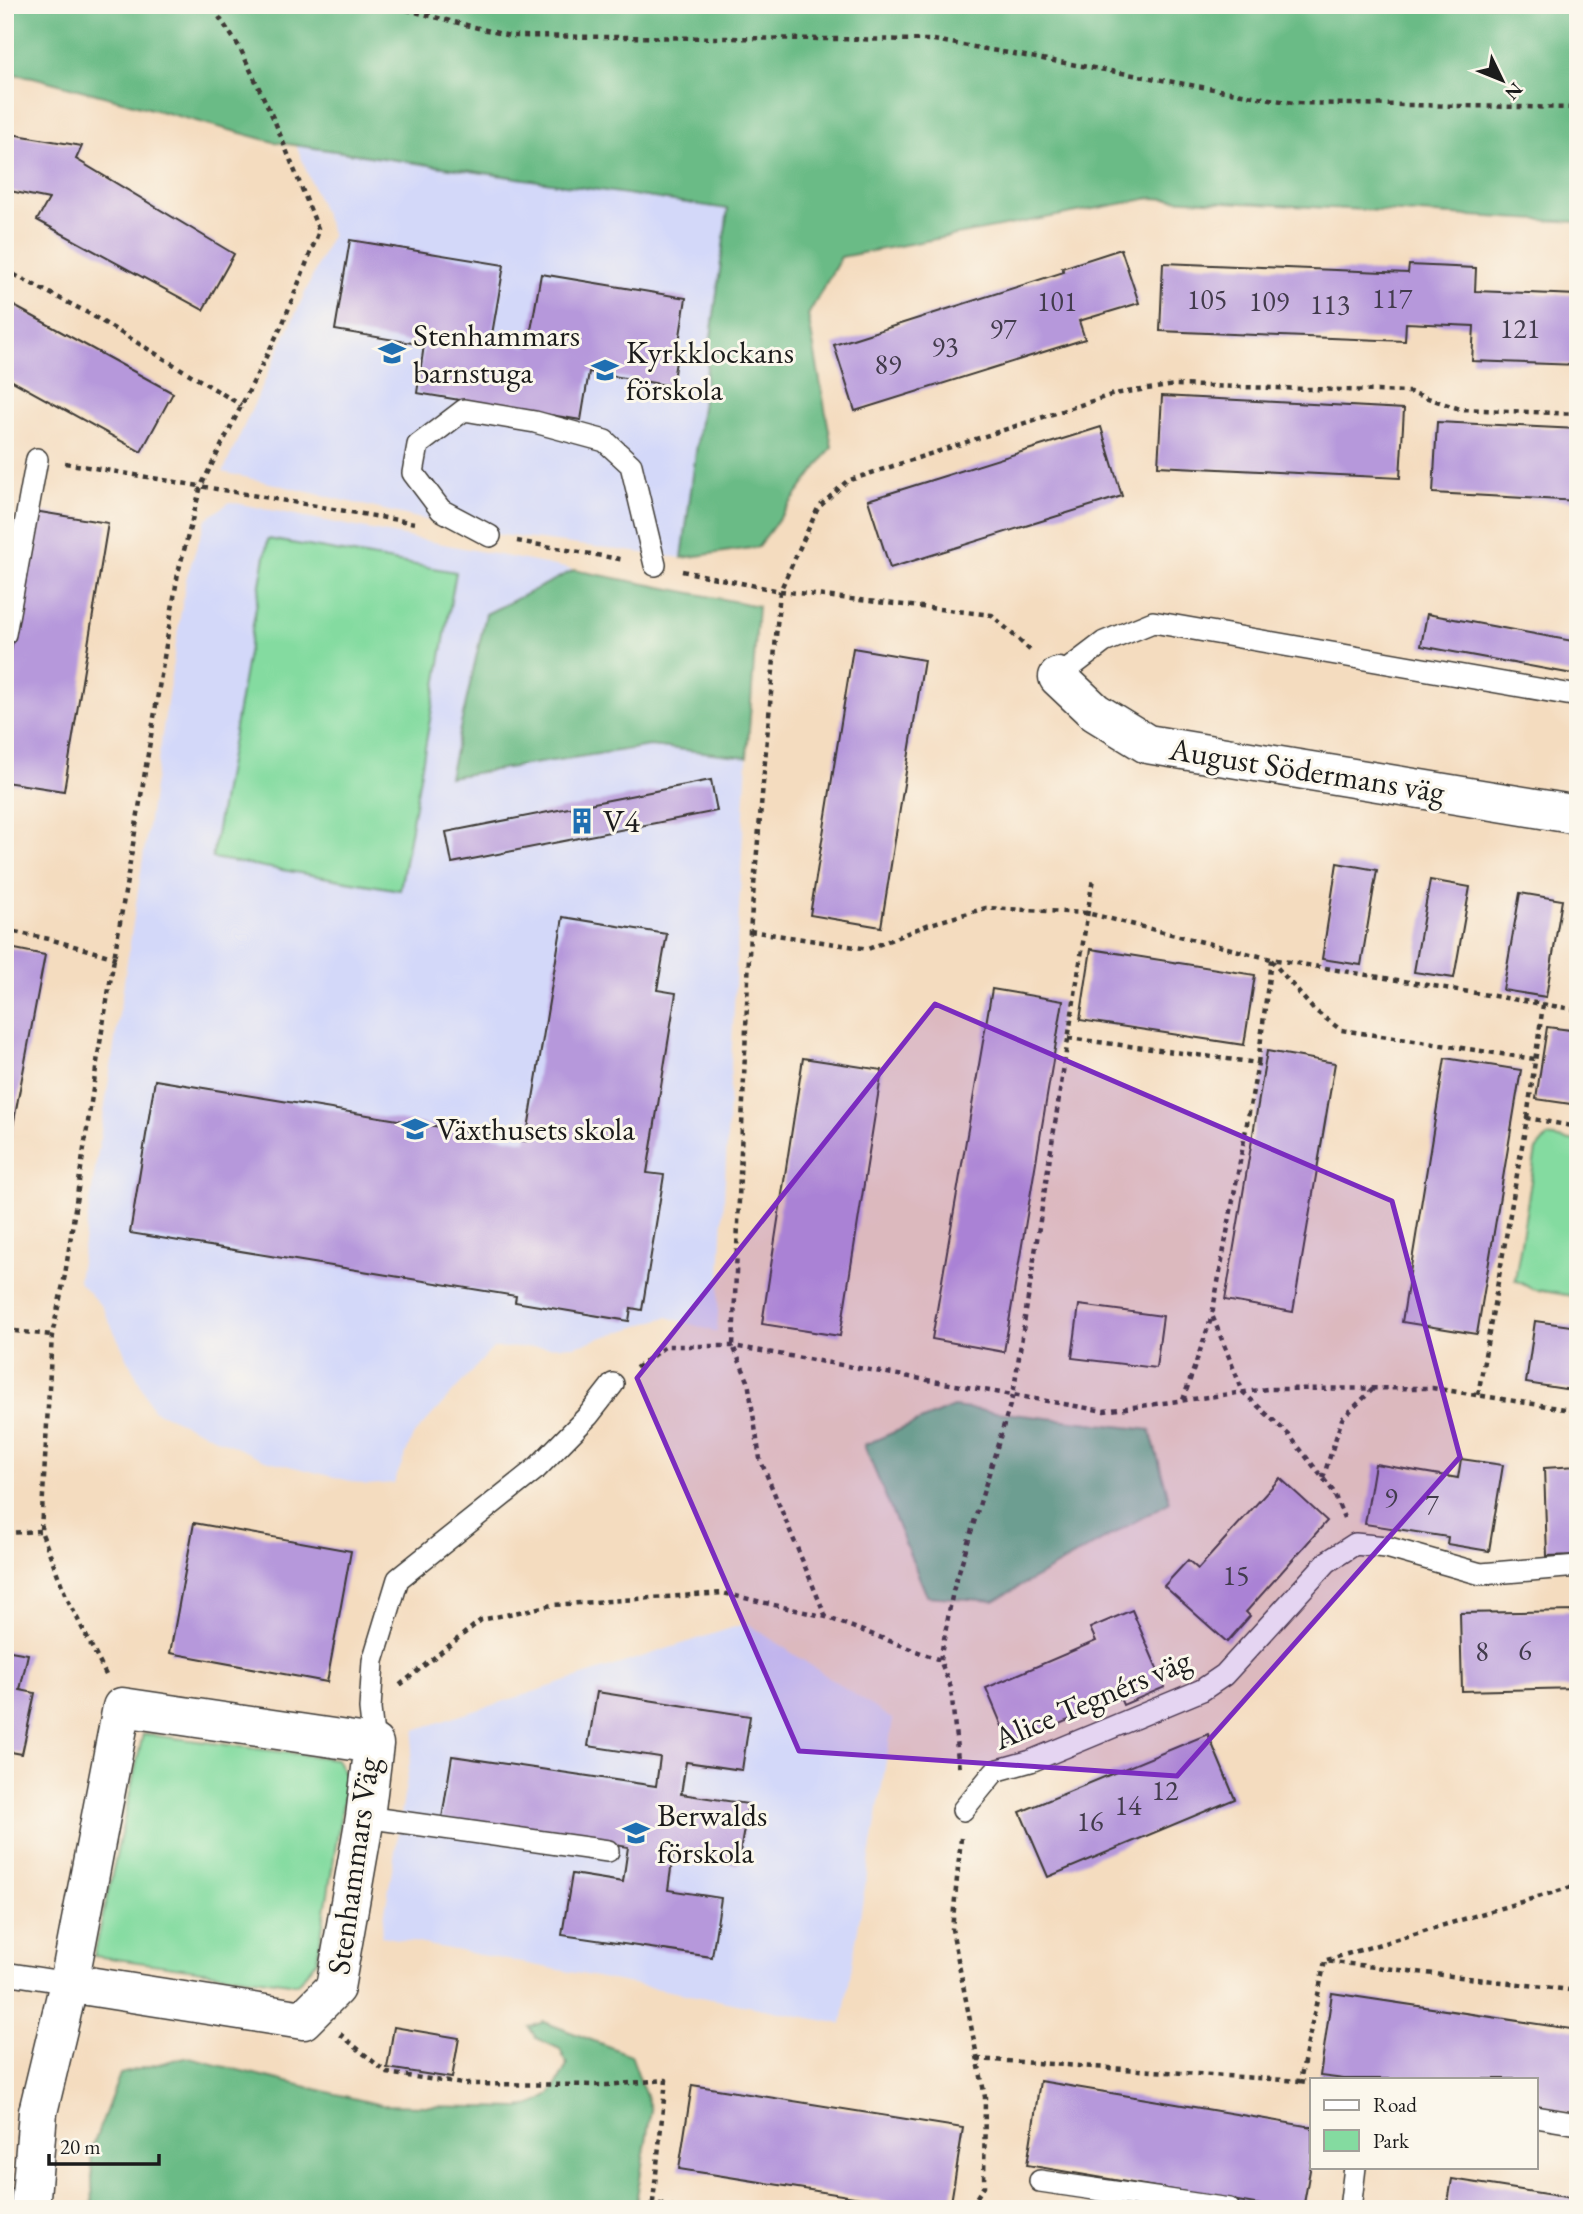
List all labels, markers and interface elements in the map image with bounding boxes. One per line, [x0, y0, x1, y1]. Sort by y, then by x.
north arrow [1468, 46, 1538, 116]
text: N [1499, 77, 1528, 106]
house number: 117 [1372, 280, 1413, 316]
house number: 105 [1187, 281, 1227, 317]
house number: 101 [1037, 283, 1077, 319]
house number: 109 [1249, 283, 1289, 319]
house number: 113 [1310, 286, 1350, 322]
house number: 97 [990, 310, 1017, 346]
house number: 121 [1500, 310, 1540, 346]
place label: Stenhammars barnstuga [413, 314, 580, 393]
house number: 93 [932, 328, 958, 364]
place label: Kyrkklockans förskola [626, 331, 794, 410]
school or university icon: Stenhammars barnstuga [377, 338, 407, 368]
house number: 89 [875, 346, 901, 382]
school or university icon: Kyrkklockans förskola [590, 355, 620, 385]
street label: August Södermans väg [1165, 727, 1449, 813]
place label: V4 [603, 800, 641, 842]
building icon: V4 [567, 806, 597, 836]
place label: Växthusets skola [436, 1108, 635, 1150]
school or university icon: Växthusets skola [400, 1114, 430, 1144]
house number: 9 [1384, 1479, 1398, 1515]
house number: 7 [1425, 1486, 1439, 1522]
house number: 15 [1223, 1557, 1249, 1593]
house number: 6 [1518, 1632, 1532, 1668]
house number: 8 [1475, 1633, 1489, 1669]
street label: Alice Tegnérs väg [986, 1638, 1198, 1760]
street label: Stenhammars Väg [317, 1754, 389, 1977]
house number: 12 [1152, 1772, 1179, 1808]
house number: 14 [1115, 1787, 1142, 1823]
place label: Berwalds förskola [657, 1794, 767, 1873]
house number: 16 [1077, 1803, 1103, 1839]
school or university icon: Berwalds förskola [621, 1818, 651, 1848]
legend [1310, 2078, 1538, 2168]
text: Road [1373, 2091, 1417, 2118]
scale bar [49, 2123, 159, 2167]
text: Park [1373, 2127, 1410, 2154]
text: 20 m [60, 2133, 101, 2160]

